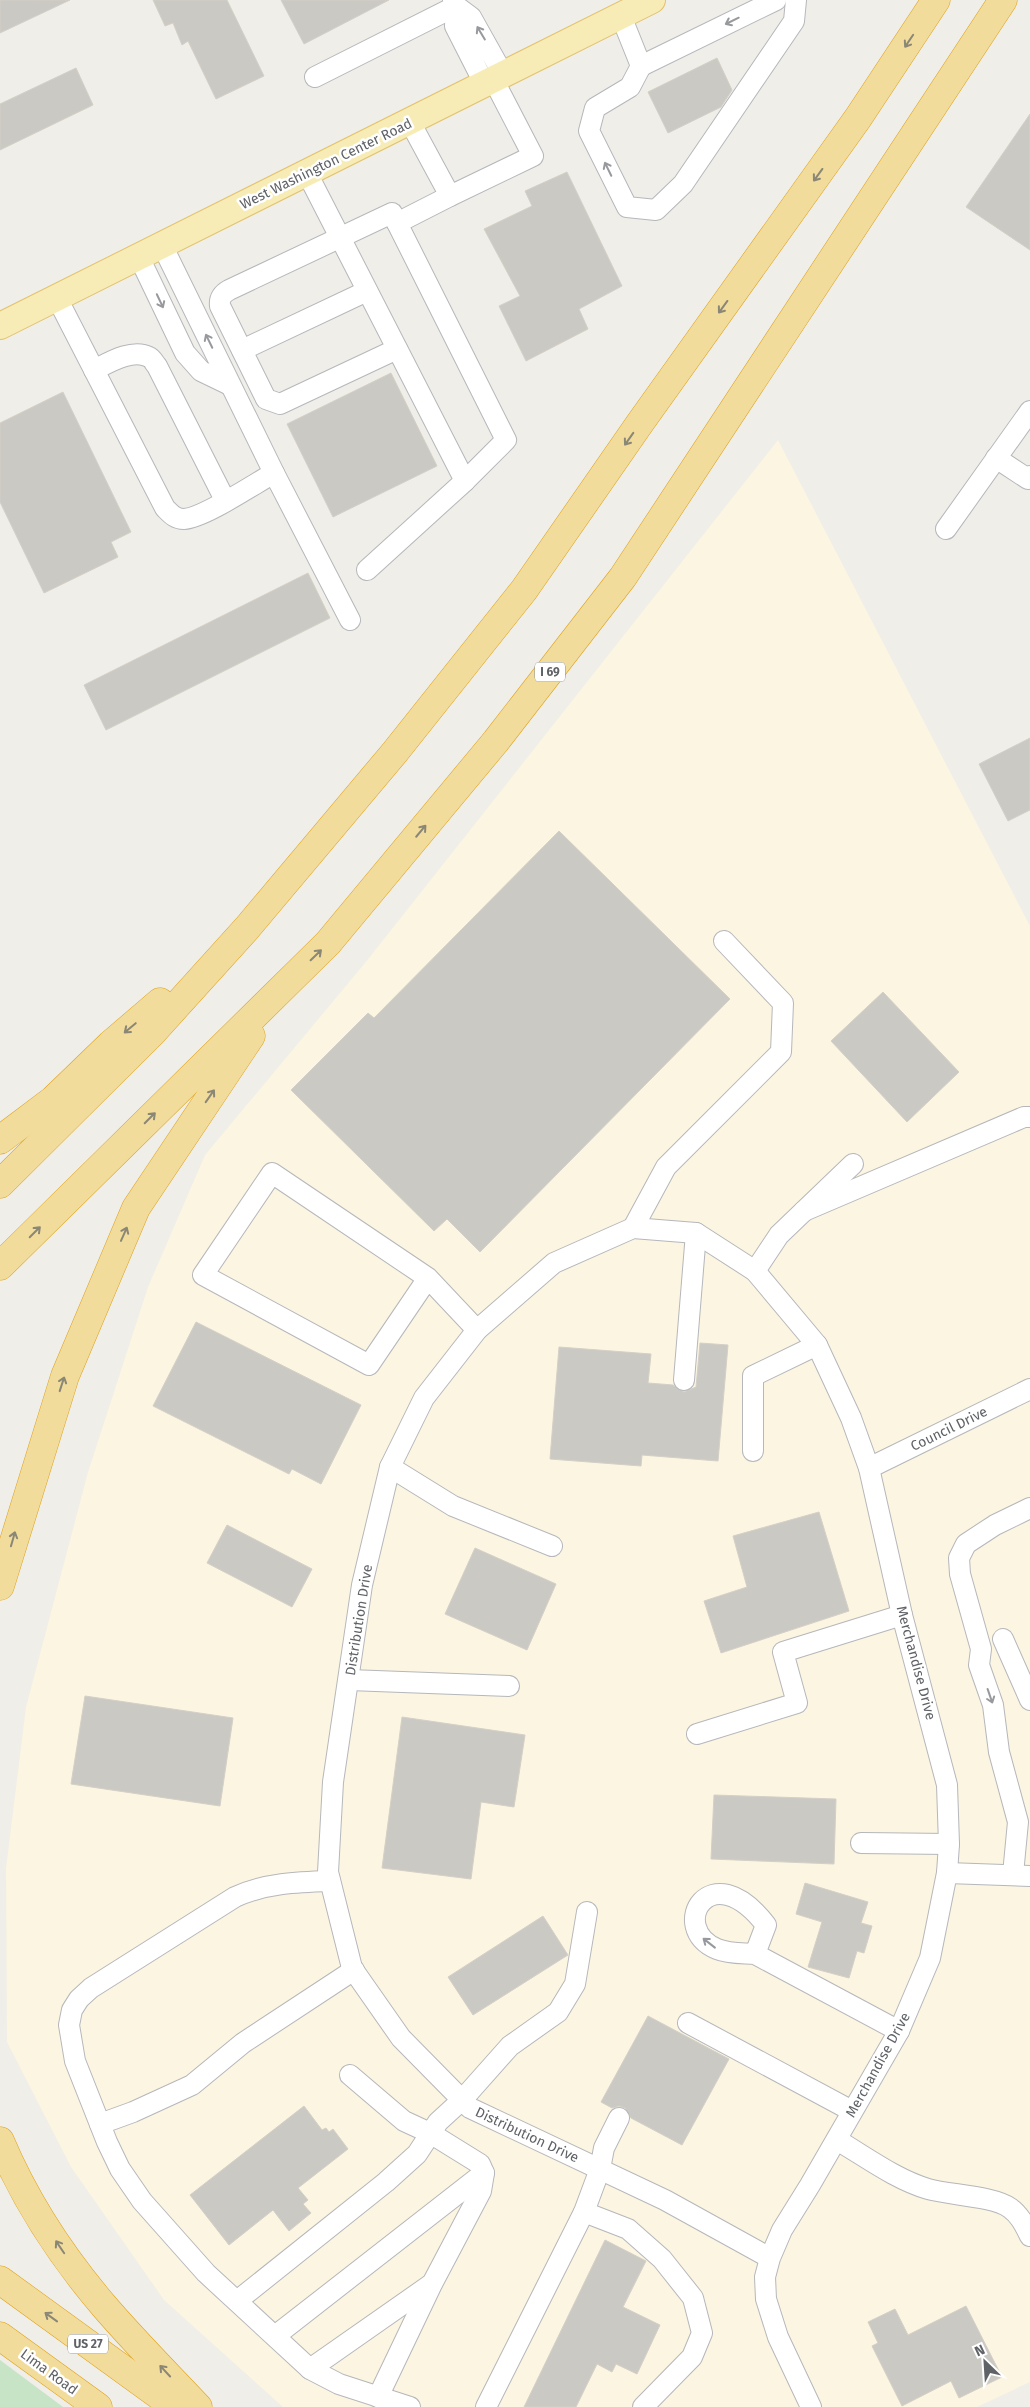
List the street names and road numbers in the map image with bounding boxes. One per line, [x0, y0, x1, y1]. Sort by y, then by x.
street label: West Washington Center Road [237, 115, 415, 213]
road number: I 69 [535, 662, 565, 682]
street label: Council Drive [908, 1403, 990, 1455]
street label: Distribution Drive [342, 1563, 376, 1677]
street label: Merchandise Drive [893, 1604, 939, 1722]
street label: Merchandise Drive [842, 2010, 914, 2120]
street label: Distribution Drive [473, 2104, 581, 2166]
road number: US 27 [68, 2334, 108, 2354]
street label: Lima Road [17, 2346, 81, 2398]

